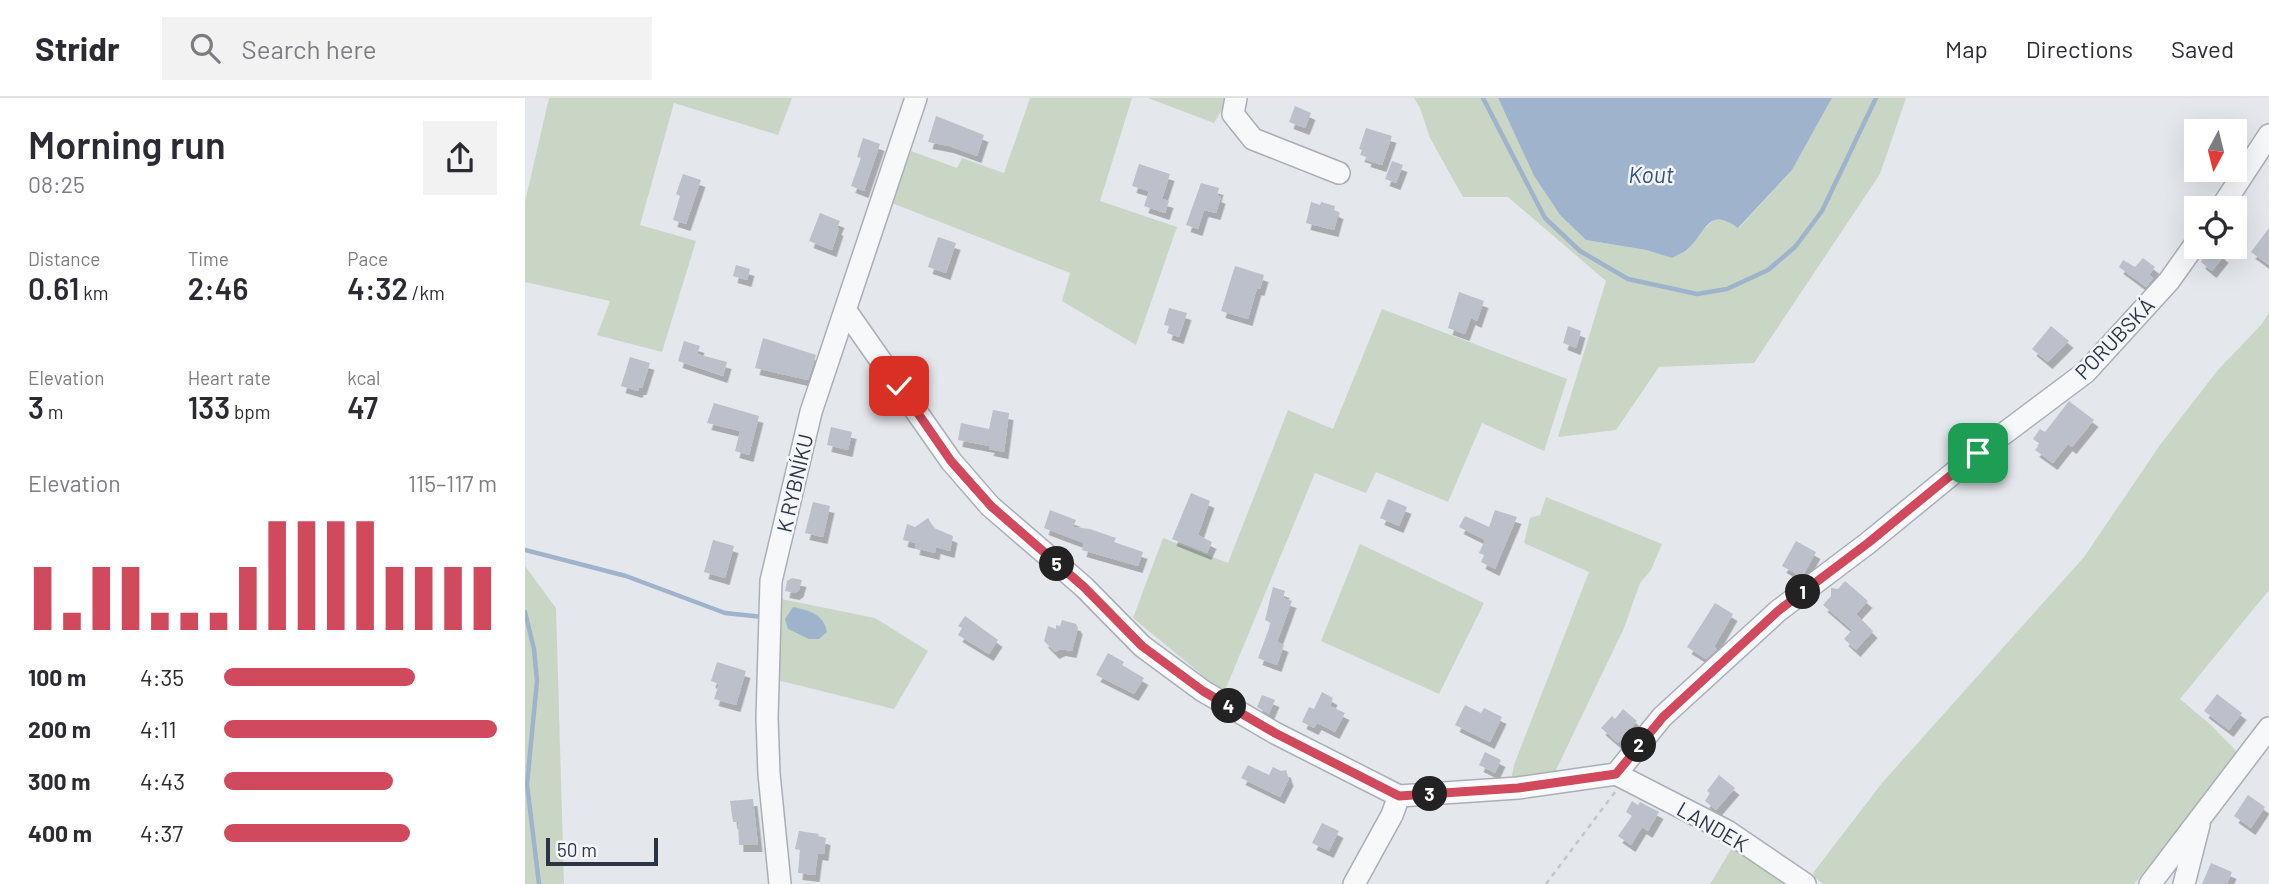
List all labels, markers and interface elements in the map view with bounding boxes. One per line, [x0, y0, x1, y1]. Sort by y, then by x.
search box [162, 17, 652, 80]
text: Stridr [35, 28, 120, 68]
icon: search [186, 29, 224, 67]
text: Search here [242, 33, 377, 64]
text: Map [1945, 34, 1988, 63]
text: Directions [2026, 34, 2133, 63]
text: Saved [2171, 34, 2234, 63]
north arrow [2184, 119, 2247, 182]
map controls [2184, 119, 2247, 259]
text: Morning run [28, 121, 226, 167]
button: share [423, 121, 497, 195]
water label: Kout [1628, 160, 1674, 188]
text: 08:25 [28, 170, 85, 198]
button: locate [2184, 196, 2247, 259]
text: Distance [28, 247, 100, 270]
text: Time [188, 247, 229, 270]
text: Pace [347, 247, 388, 270]
text: 0.61 [28, 270, 79, 306]
text: 2:46 [188, 270, 248, 306]
text: 4:32 [347, 270, 408, 306]
text: km [79, 281, 108, 304]
text: /km [408, 281, 445, 304]
street label: PORUBSKÁ [2069, 292, 2159, 384]
pin [869, 356, 929, 416]
text: Elevation [28, 366, 105, 389]
text: Heart rate [188, 366, 271, 389]
text: kcal [347, 366, 380, 389]
icon: check [880, 367, 918, 405]
text: 3 [28, 389, 44, 425]
text: 133 [188, 389, 230, 425]
text: 47 [347, 389, 378, 425]
text: m [44, 400, 63, 423]
text: bpm [230, 400, 271, 423]
pin [1948, 423, 2008, 483]
street label: K RYBNÍKU [771, 431, 817, 535]
icon: arrive [1959, 434, 1997, 472]
text: Elevation [28, 469, 121, 497]
text: 115–117 m [408, 469, 497, 497]
pin: 5 [1039, 546, 1075, 582]
text: 5 [1051, 552, 1062, 575]
pin: 1 [1785, 574, 1821, 610]
text: 1 [1799, 580, 1806, 603]
text: 100 m [28, 663, 86, 691]
text: 4:35 [140, 663, 184, 691]
pin: 4 [1211, 688, 1247, 724]
text: 4 [1223, 694, 1234, 717]
text: 200 m [28, 715, 91, 743]
text: 4:11 [140, 715, 177, 743]
pin: 2 [1621, 728, 1657, 762]
text: 2 [1633, 733, 1644, 756]
text: 300 m [28, 767, 90, 795]
text: 4:43 [140, 767, 185, 795]
pin: 3 [1413, 776, 1447, 812]
text: 3 [1424, 782, 1435, 805]
street label: LANDEK [1673, 796, 1753, 856]
text: 400 m [28, 819, 92, 847]
text: 4:37 [140, 819, 183, 847]
scale bar [546, 835, 658, 867]
text: 50 m [557, 838, 597, 861]

